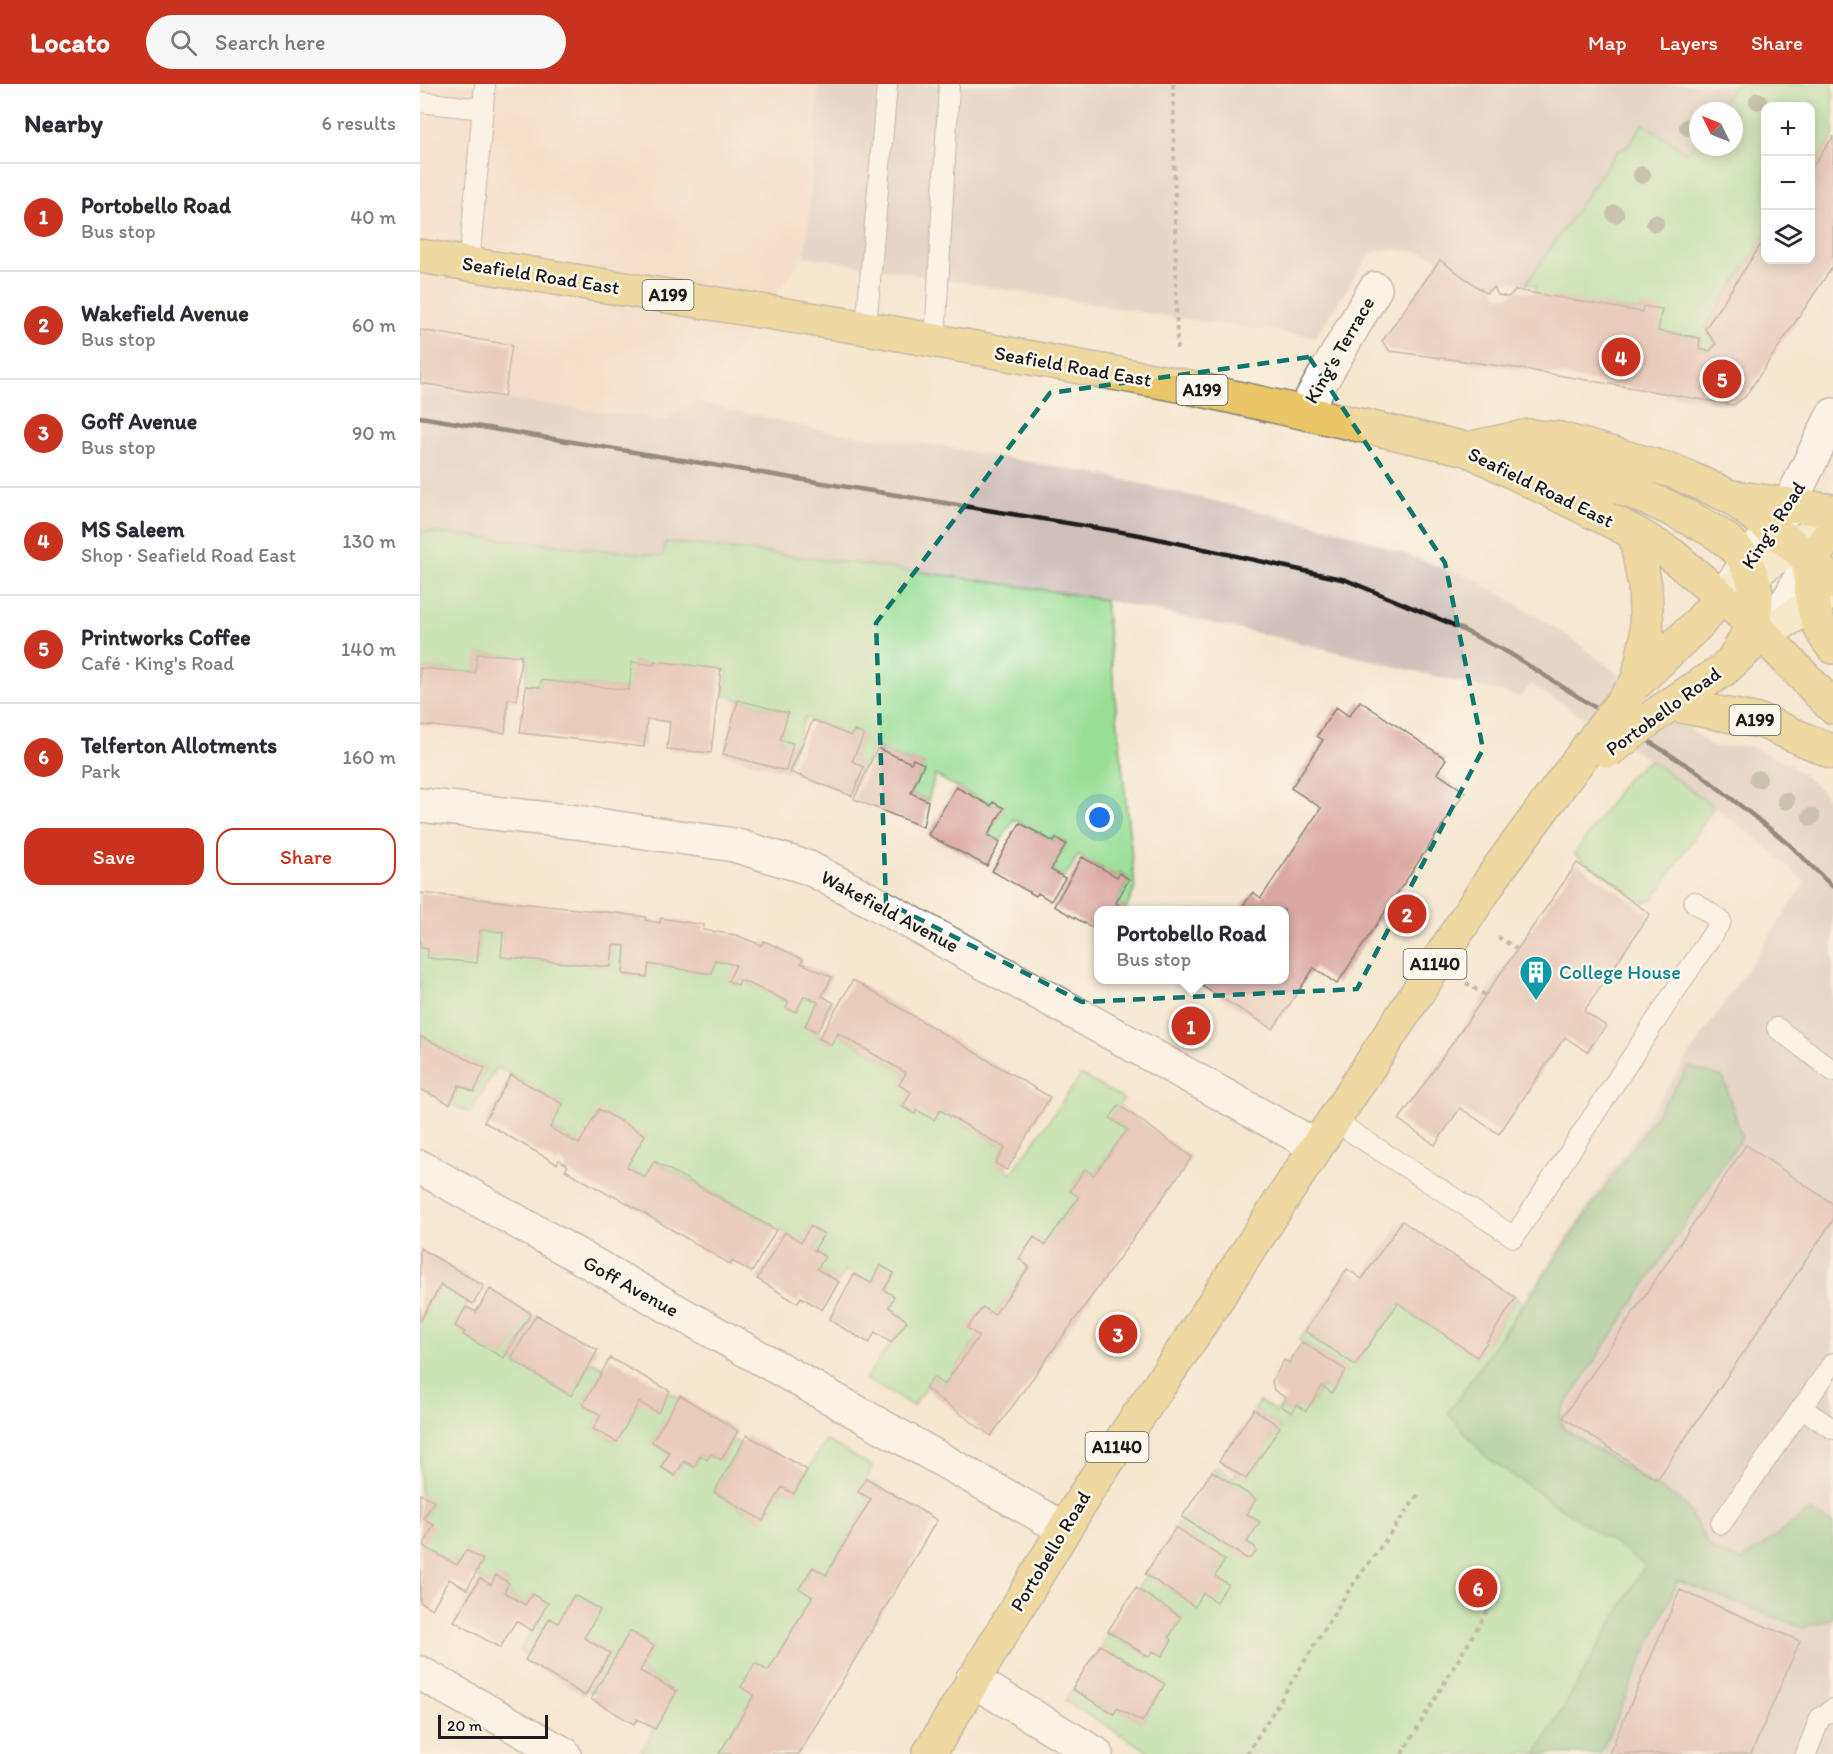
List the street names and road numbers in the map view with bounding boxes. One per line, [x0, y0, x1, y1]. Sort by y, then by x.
street label: Seafield Road East [461, 251, 622, 299]
road number: A199 [642, 280, 694, 310]
street label: King's Terrace [1299, 292, 1379, 408]
street label: Seafield Road East [993, 340, 1154, 392]
road number: A199 [1176, 375, 1228, 405]
street label: Seafield Road East [1464, 441, 1618, 533]
street label: King's Road [1736, 477, 1810, 573]
street label: Portobello Road [1601, 661, 1725, 761]
road number: A199 [1730, 705, 1780, 735]
street label: Wakefield Avenue [817, 865, 963, 957]
road number: A1140 [1404, 949, 1466, 979]
street label: Goff Avenue [579, 1250, 683, 1322]
road number: A1140 [1086, 1432, 1148, 1462]
street label: Portobello Road [1005, 1486, 1095, 1616]

